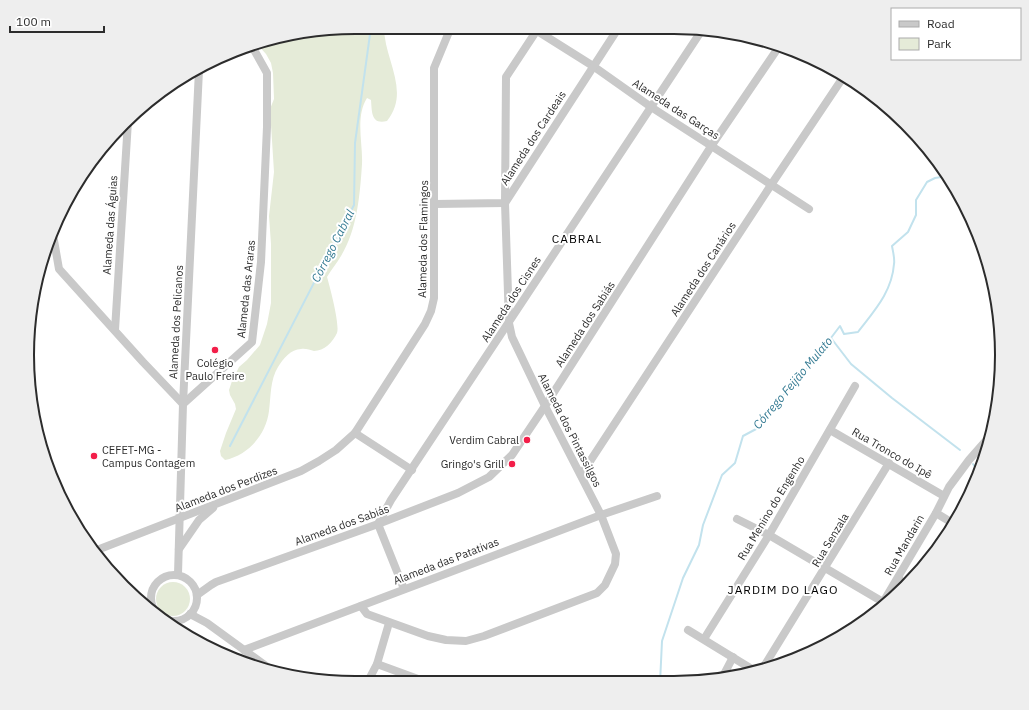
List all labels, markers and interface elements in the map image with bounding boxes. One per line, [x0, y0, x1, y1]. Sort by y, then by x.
scale bar [10, 8, 104, 34]
legend [891, 8, 1021, 60]
text: 100 m [16, 14, 51, 29]
text: Road [927, 16, 955, 31]
text: Park [927, 36, 952, 51]
street label: Alameda das Garças [630, 76, 722, 142]
street label: Alameda dos Cardeais [497, 88, 569, 188]
street label: Alameda das Águias [100, 175, 120, 275]
street label: Alameda dos Flamingos [415, 180, 431, 298]
water label: Córrego Cabral [308, 206, 358, 285]
street label: Alameda dos Canários [667, 219, 739, 319]
district label: CABRAL [552, 231, 602, 246]
street label: Alameda das Araras [234, 239, 258, 339]
street label: Alameda dos Cisnes [478, 253, 544, 345]
street label: Alameda dos Pelicanos [166, 265, 186, 379]
street label: Alameda dos Sabiás [552, 278, 618, 370]
water label: Córrego Feijão Mulato [750, 333, 836, 432]
marker: Colégio Paulo Freire [210, 345, 220, 355]
place label: Colégio Paulo Freire [185, 356, 245, 383]
street label: Alameda dos Pintassilgos [535, 371, 605, 489]
street label: Rua Tronco do Ipê [849, 424, 935, 482]
place label: Verdim Cabral [449, 433, 519, 447]
marker: Verdim Cabral [522, 435, 532, 445]
place label: CEFET-MG - Campus Contagem [102, 443, 195, 470]
marker: CEFET-MG - Campus Contagem [89, 451, 99, 461]
street label: Rua Menino do Engenho [734, 453, 808, 563]
place label: Gringo's Grill [441, 457, 504, 471]
marker: Gringo's Grill [507, 459, 517, 469]
street label: Alameda dos Perdizes [173, 463, 279, 515]
street label: Alameda dos Sabiás [293, 501, 391, 549]
street label: Rua Senzala [808, 510, 852, 569]
street label: Rua Mandarin [881, 512, 927, 578]
street label: Alameda das Patativas [391, 534, 501, 588]
district label: JARDIM DO LAGO [728, 582, 838, 597]

